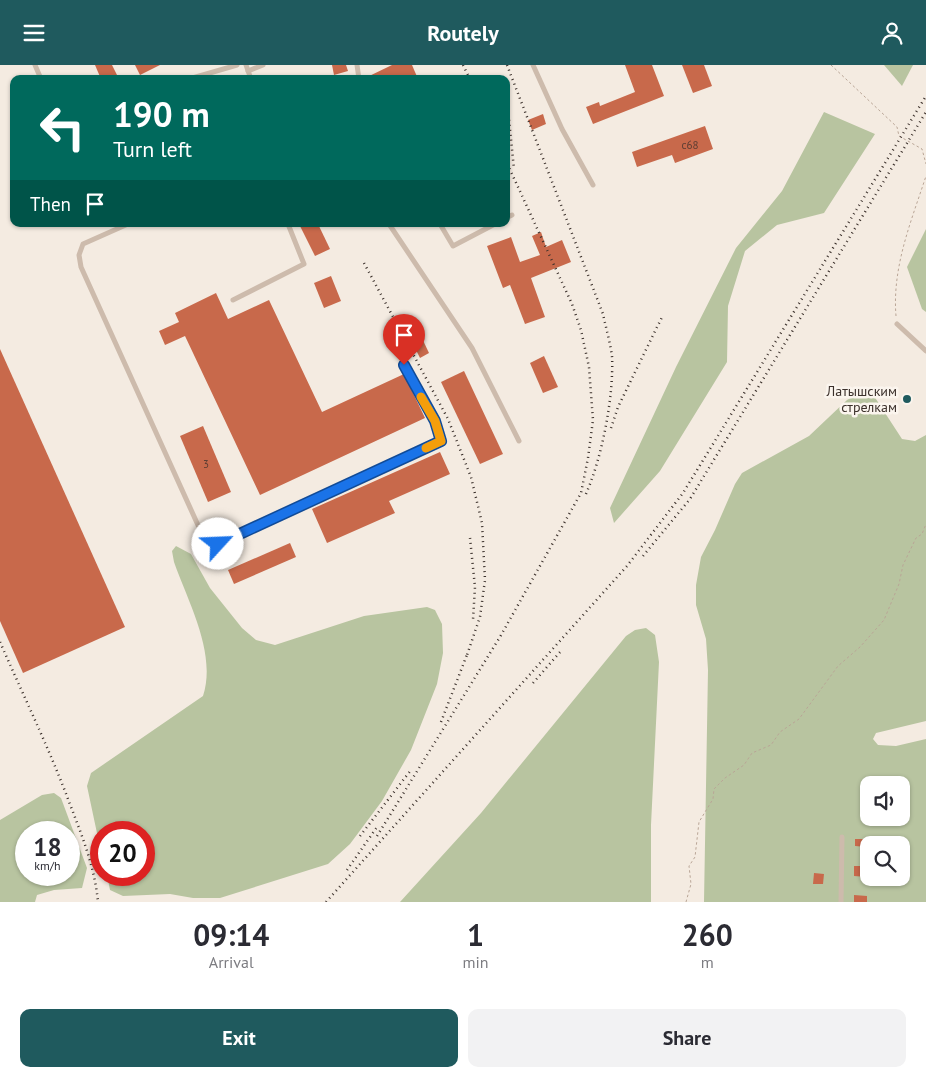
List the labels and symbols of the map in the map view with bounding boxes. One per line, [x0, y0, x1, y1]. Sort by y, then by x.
house number: с68 [682, 138, 698, 152]
pin [383, 314, 425, 365]
place label: Латышским стрелкам [826, 382, 897, 416]
marker: Латышским стрелкам [901, 393, 913, 405]
house number: 3 [203, 457, 209, 471]
position arrow [191, 517, 243, 569]
speed limit sign: 20 [90, 821, 155, 886]

